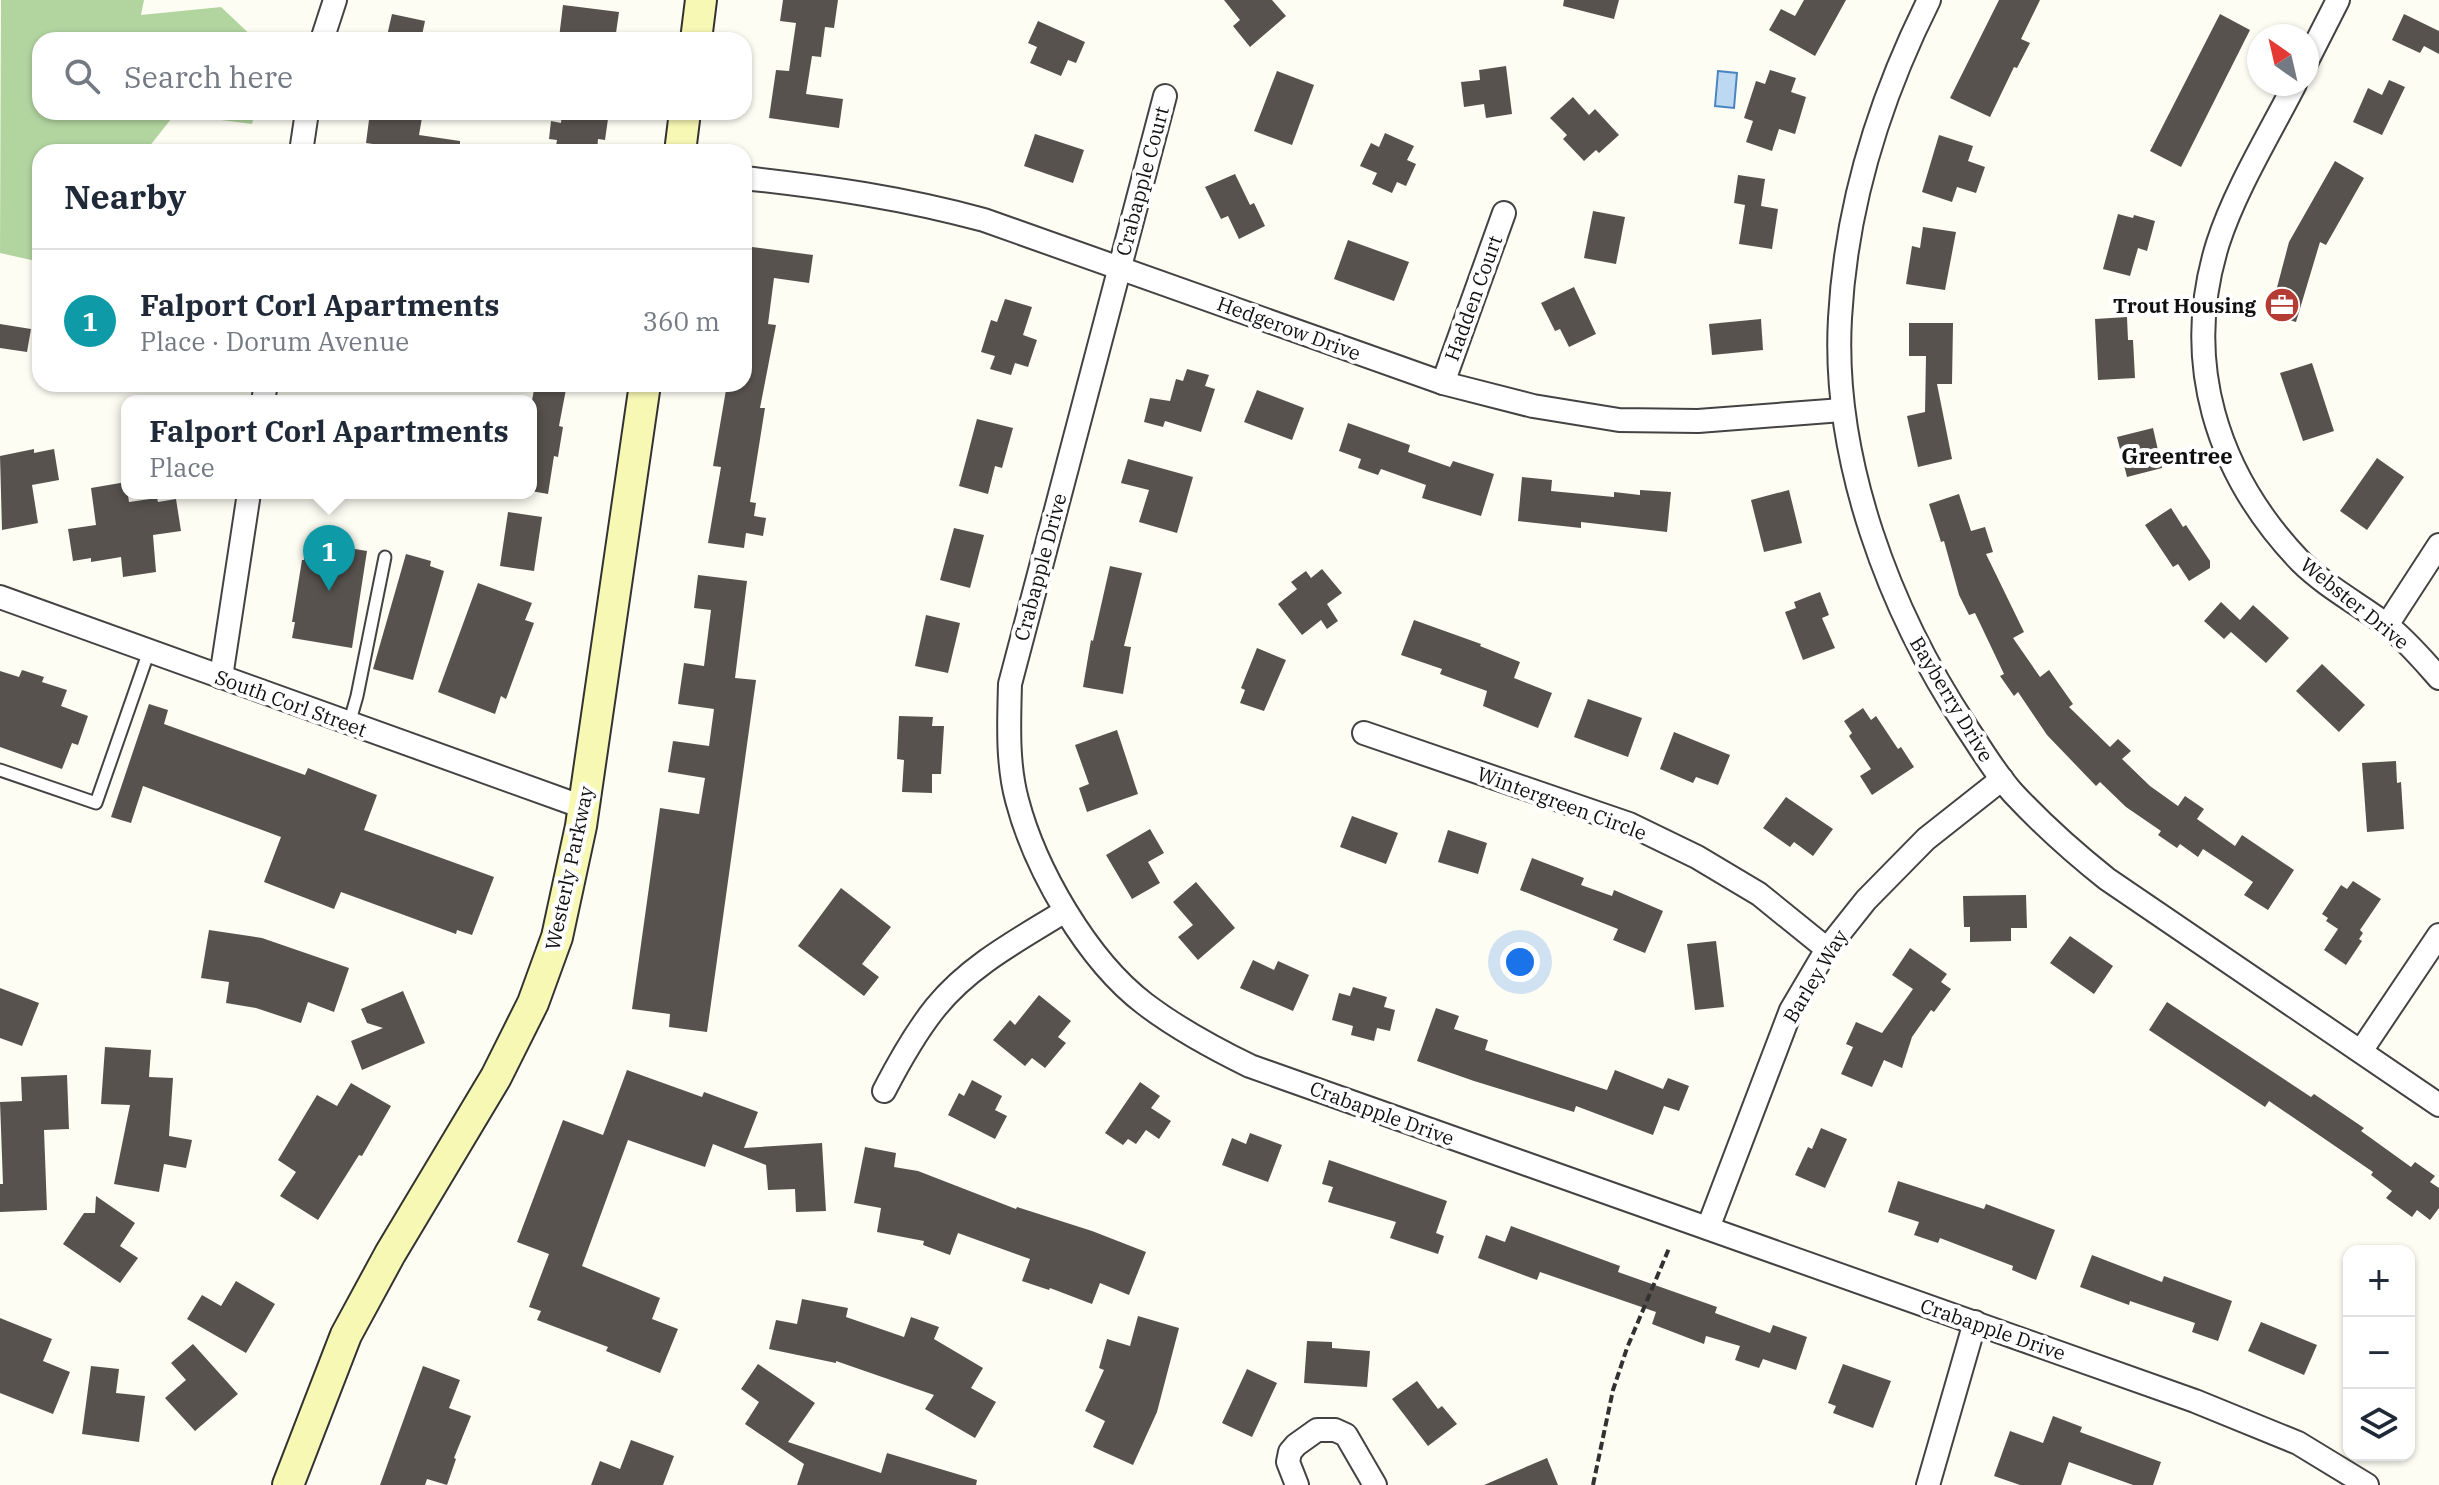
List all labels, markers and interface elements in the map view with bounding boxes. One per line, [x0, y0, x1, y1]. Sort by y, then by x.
north arrow [2247, 24, 2319, 96]
search box [32, 32, 752, 120]
icon: search [60, 54, 104, 98]
text: Search here [124, 57, 293, 96]
street label: Crabapple Court [1109, 103, 1175, 259]
text: Nearby [64, 174, 186, 218]
street label: Hadden Court [1438, 232, 1508, 364]
text: Falport Corl Apartments [140, 285, 499, 324]
office icon: Trout Housing [2263, 286, 2301, 324]
street label: Hedgerow Drive [1213, 289, 1365, 367]
place label: Trout Housing [2113, 292, 2256, 319]
text: 1 [82, 304, 98, 338]
text: 360 m [642, 304, 720, 338]
text: Place · Dorum Avenue [140, 324, 409, 358]
popup [121, 395, 537, 499]
text: Falport Corl Apartments [149, 411, 509, 450]
district label: Greentree [2121, 441, 2233, 470]
text: Place [149, 450, 215, 484]
street label: Crabapple Drive [1007, 490, 1073, 644]
pin: 1 [303, 525, 355, 591]
street label: Webster Drive [2295, 551, 2415, 655]
street label: Bayberry Drive [1904, 631, 2000, 767]
street label: South Corl Street [212, 663, 370, 743]
street label: Wintergreen Circle [1473, 760, 1651, 846]
street label: Westerly Parkway [538, 783, 600, 953]
street label: Barley Way [1776, 924, 1854, 1028]
your location [1500, 942, 1540, 982]
street label: Crabapple Drive [1306, 1074, 1458, 1152]
map controls [2343, 1245, 2415, 1461]
button: + [2343, 1245, 2415, 1317]
street label: Crabapple Drive [1917, 1292, 2069, 1366]
button: − [2343, 1317, 2415, 1389]
button: layers [2343, 1389, 2415, 1461]

